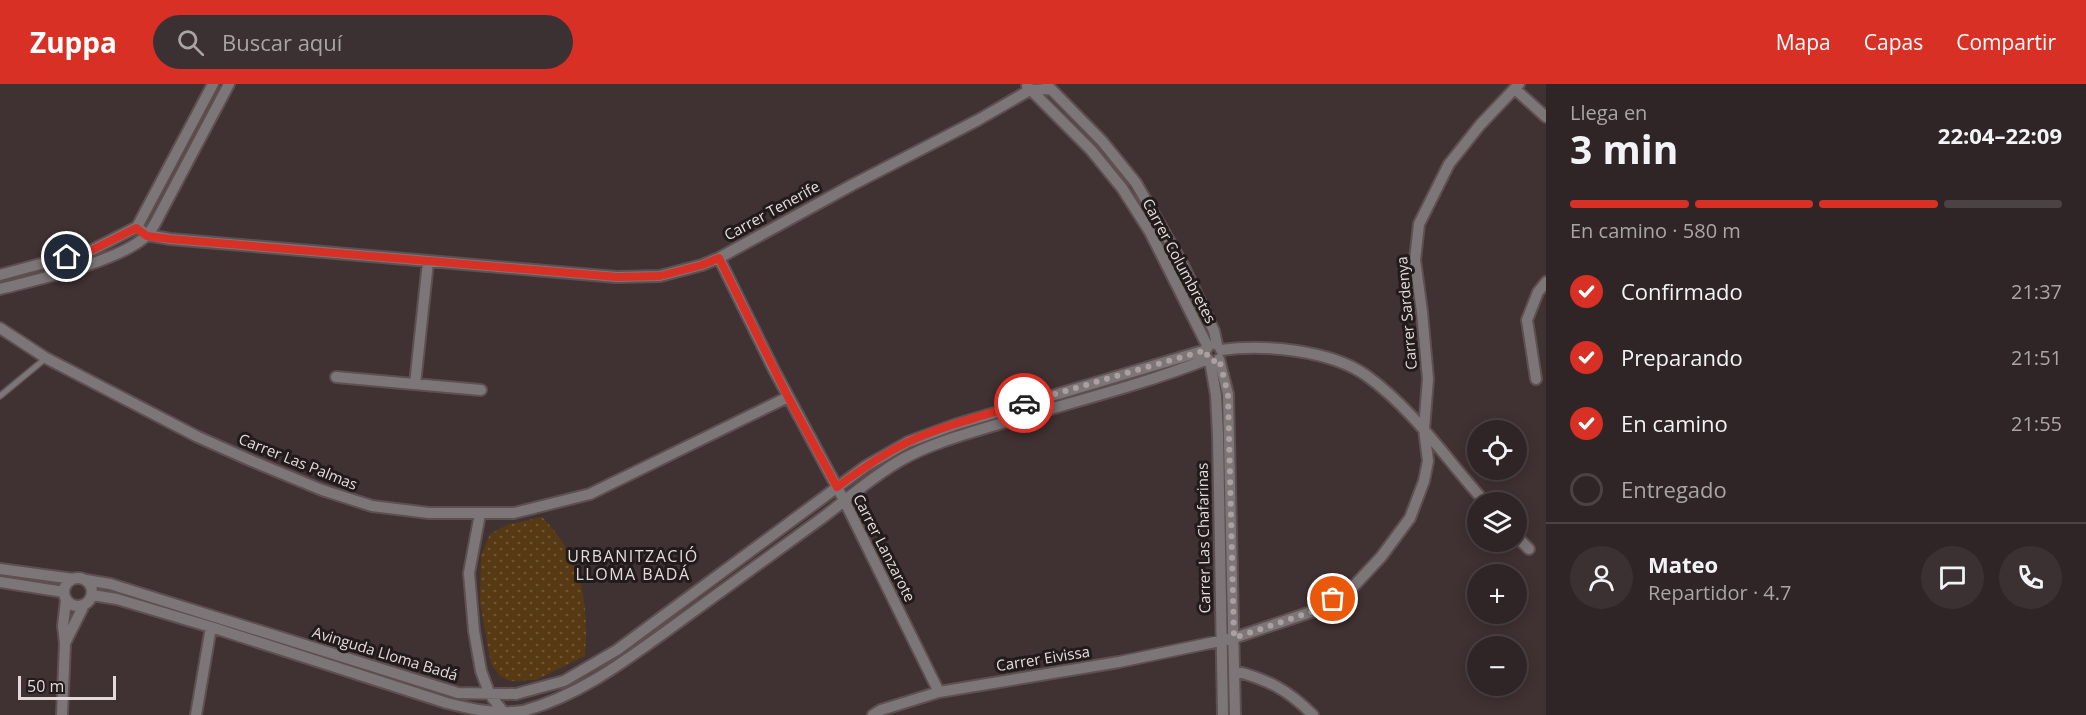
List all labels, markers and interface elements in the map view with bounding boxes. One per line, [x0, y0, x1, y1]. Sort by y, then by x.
search box [153, 15, 573, 69]
text: Zuppa [30, 23, 117, 61]
icon: search [174, 26, 207, 59]
text: Buscar aquí [222, 27, 342, 57]
text: Mapa [1776, 28, 1831, 56]
text: Capas [1864, 28, 1923, 56]
text: Compartir [1956, 28, 2056, 56]
text: Llega en [1570, 99, 1647, 126]
text: 22:04–22:09 [1938, 120, 2062, 150]
text: 3 min [1570, 122, 1678, 175]
street label: Carrer Tenerife [720, 176, 823, 245]
street label: Carrer Columbretes [1139, 195, 1221, 326]
text: En camino · 580 m [1570, 217, 1741, 244]
pin [41, 231, 92, 282]
icon: home [50, 240, 83, 273]
street label: Carrer Sardenya [1391, 256, 1421, 371]
icon: check [1570, 275, 1603, 308]
text: Confirmado [1621, 276, 1743, 306]
text: 21:37 [2011, 278, 2062, 305]
icon: check [1570, 341, 1603, 374]
text: Preparando [1621, 342, 1743, 372]
text: 21:51 [2011, 344, 2062, 371]
courier [994, 373, 1054, 433]
icon: car [1008, 387, 1041, 420]
icon: check [1570, 407, 1603, 440]
text: En camino [1621, 408, 1728, 438]
text: 21:55 [2011, 410, 2062, 437]
map controls [1467, 420, 1527, 696]
button: locate [1467, 420, 1527, 480]
street label: Carrer Las Palmas [236, 428, 361, 494]
street label: Carrer Las Chafarinas [1192, 463, 1214, 614]
text: Entregado [1621, 474, 1727, 504]
street label: Carrer Lanzarote [849, 490, 921, 605]
button: layers [1467, 492, 1527, 552]
district label: URBANITZACIÓ LLOMA BADÁ [567, 545, 699, 585]
button: person [1570, 546, 1633, 609]
button: chat [1921, 546, 1984, 609]
button: phone [1999, 546, 2062, 609]
text: Mateo [1648, 549, 1718, 579]
button: + [1467, 564, 1527, 624]
pin [1307, 573, 1358, 624]
text: Repartidor · 4.7 [1648, 579, 1792, 606]
icon: bag [1316, 582, 1349, 615]
street label: Avinguda Lloma Badá [310, 621, 460, 685]
button: − [1467, 636, 1527, 696]
street label: Carrer Eivissa [995, 641, 1091, 675]
scale bar [18, 673, 116, 700]
text: 50 m [27, 675, 64, 697]

